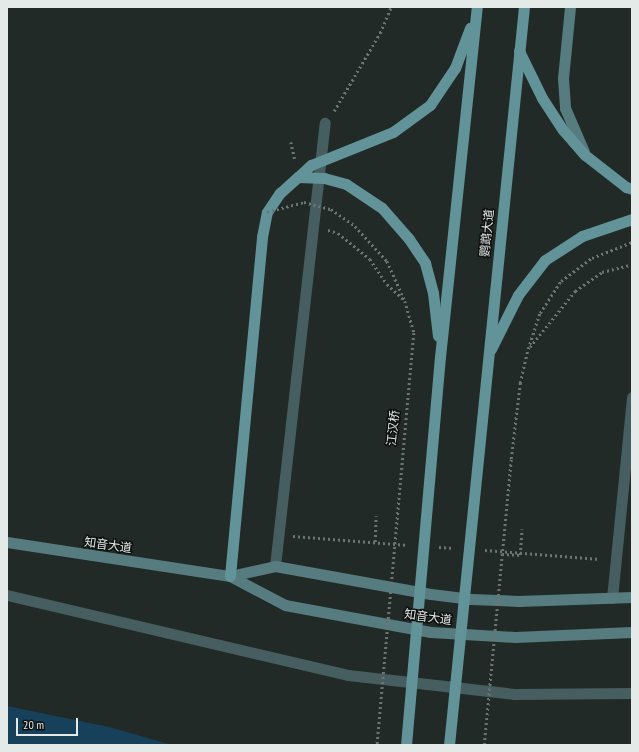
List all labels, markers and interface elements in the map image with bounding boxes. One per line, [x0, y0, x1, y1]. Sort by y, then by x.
street label: 鹦鹉大道 [477, 208, 497, 258]
street label: 江汉桥 [384, 409, 402, 447]
street label: 知音大道 [83, 535, 133, 555]
street label: 知音大道 [403, 607, 453, 627]
scale bar [18, 710, 80, 736]
text: 20 m [23, 717, 44, 732]

